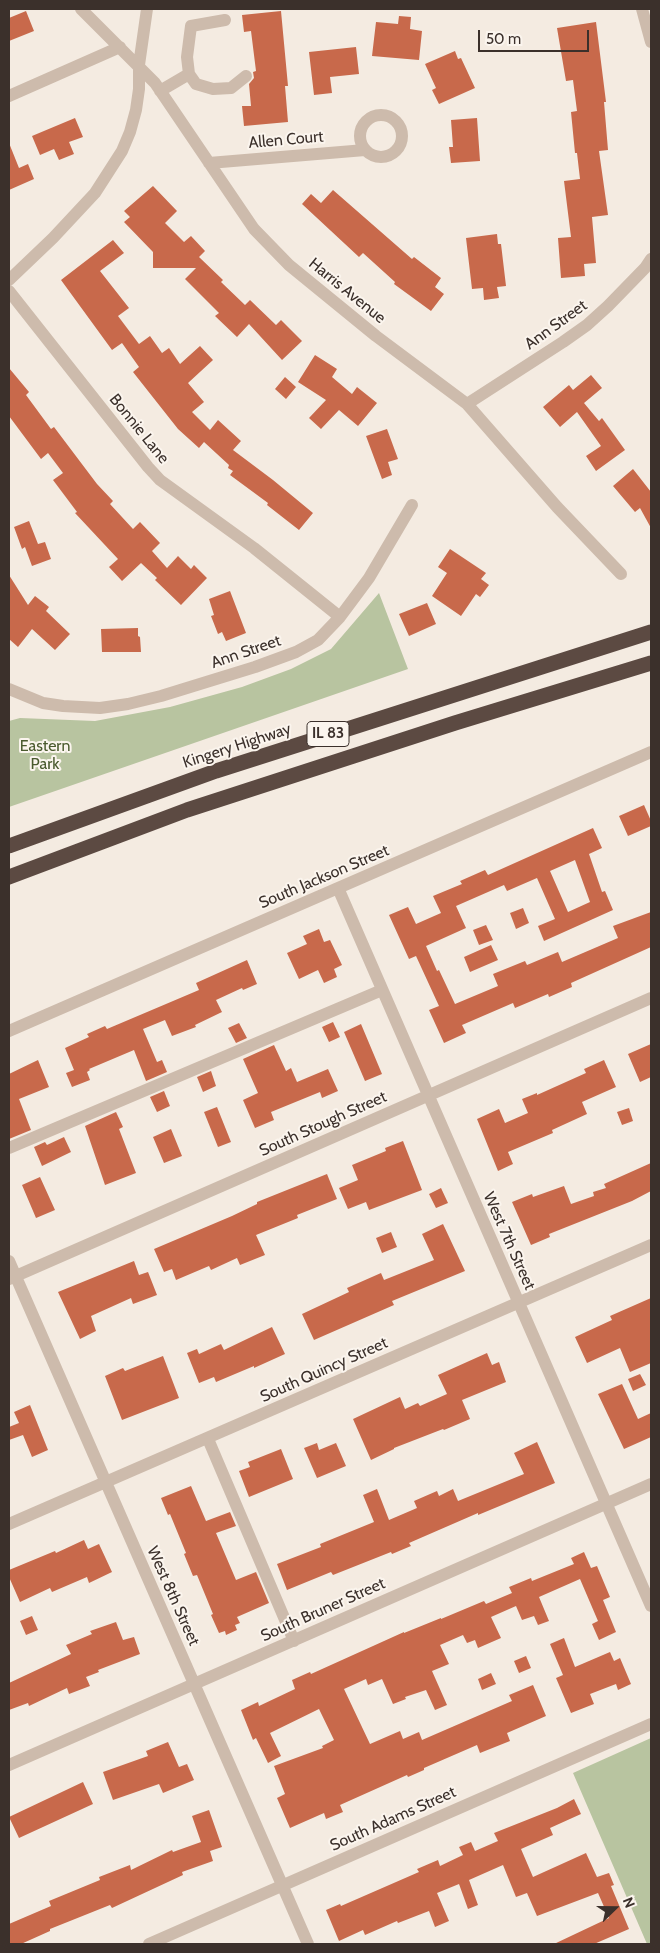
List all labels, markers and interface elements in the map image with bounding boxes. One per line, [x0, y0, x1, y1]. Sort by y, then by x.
scale bar [480, 20, 591, 52]
text: 50 m [486, 30, 521, 48]
street label: Allen Court [248, 127, 324, 153]
street label: Harris Avenue [305, 254, 389, 328]
street label: Ann Street [521, 296, 591, 354]
street label: Bonnie Lane [105, 390, 173, 468]
street label: Ann Street [209, 631, 283, 673]
street label: Kingery Highway [180, 719, 294, 773]
road number: IL 83 [307, 722, 349, 746]
park label: Eastern Park [20, 736, 70, 774]
street label: South Jackson Street [256, 841, 392, 913]
street label: South Stough Street [256, 1087, 390, 1161]
street label: West 7th Street [479, 1189, 539, 1293]
street label: South Quincy Street [257, 1333, 391, 1407]
street label: West 8th Street [143, 1543, 203, 1649]
street label: South Bruner Street [258, 1574, 388, 1646]
street label: South Adams Street [327, 1783, 459, 1855]
north arrow [590, 1883, 640, 1933]
text: N [619, 1894, 639, 1910]

